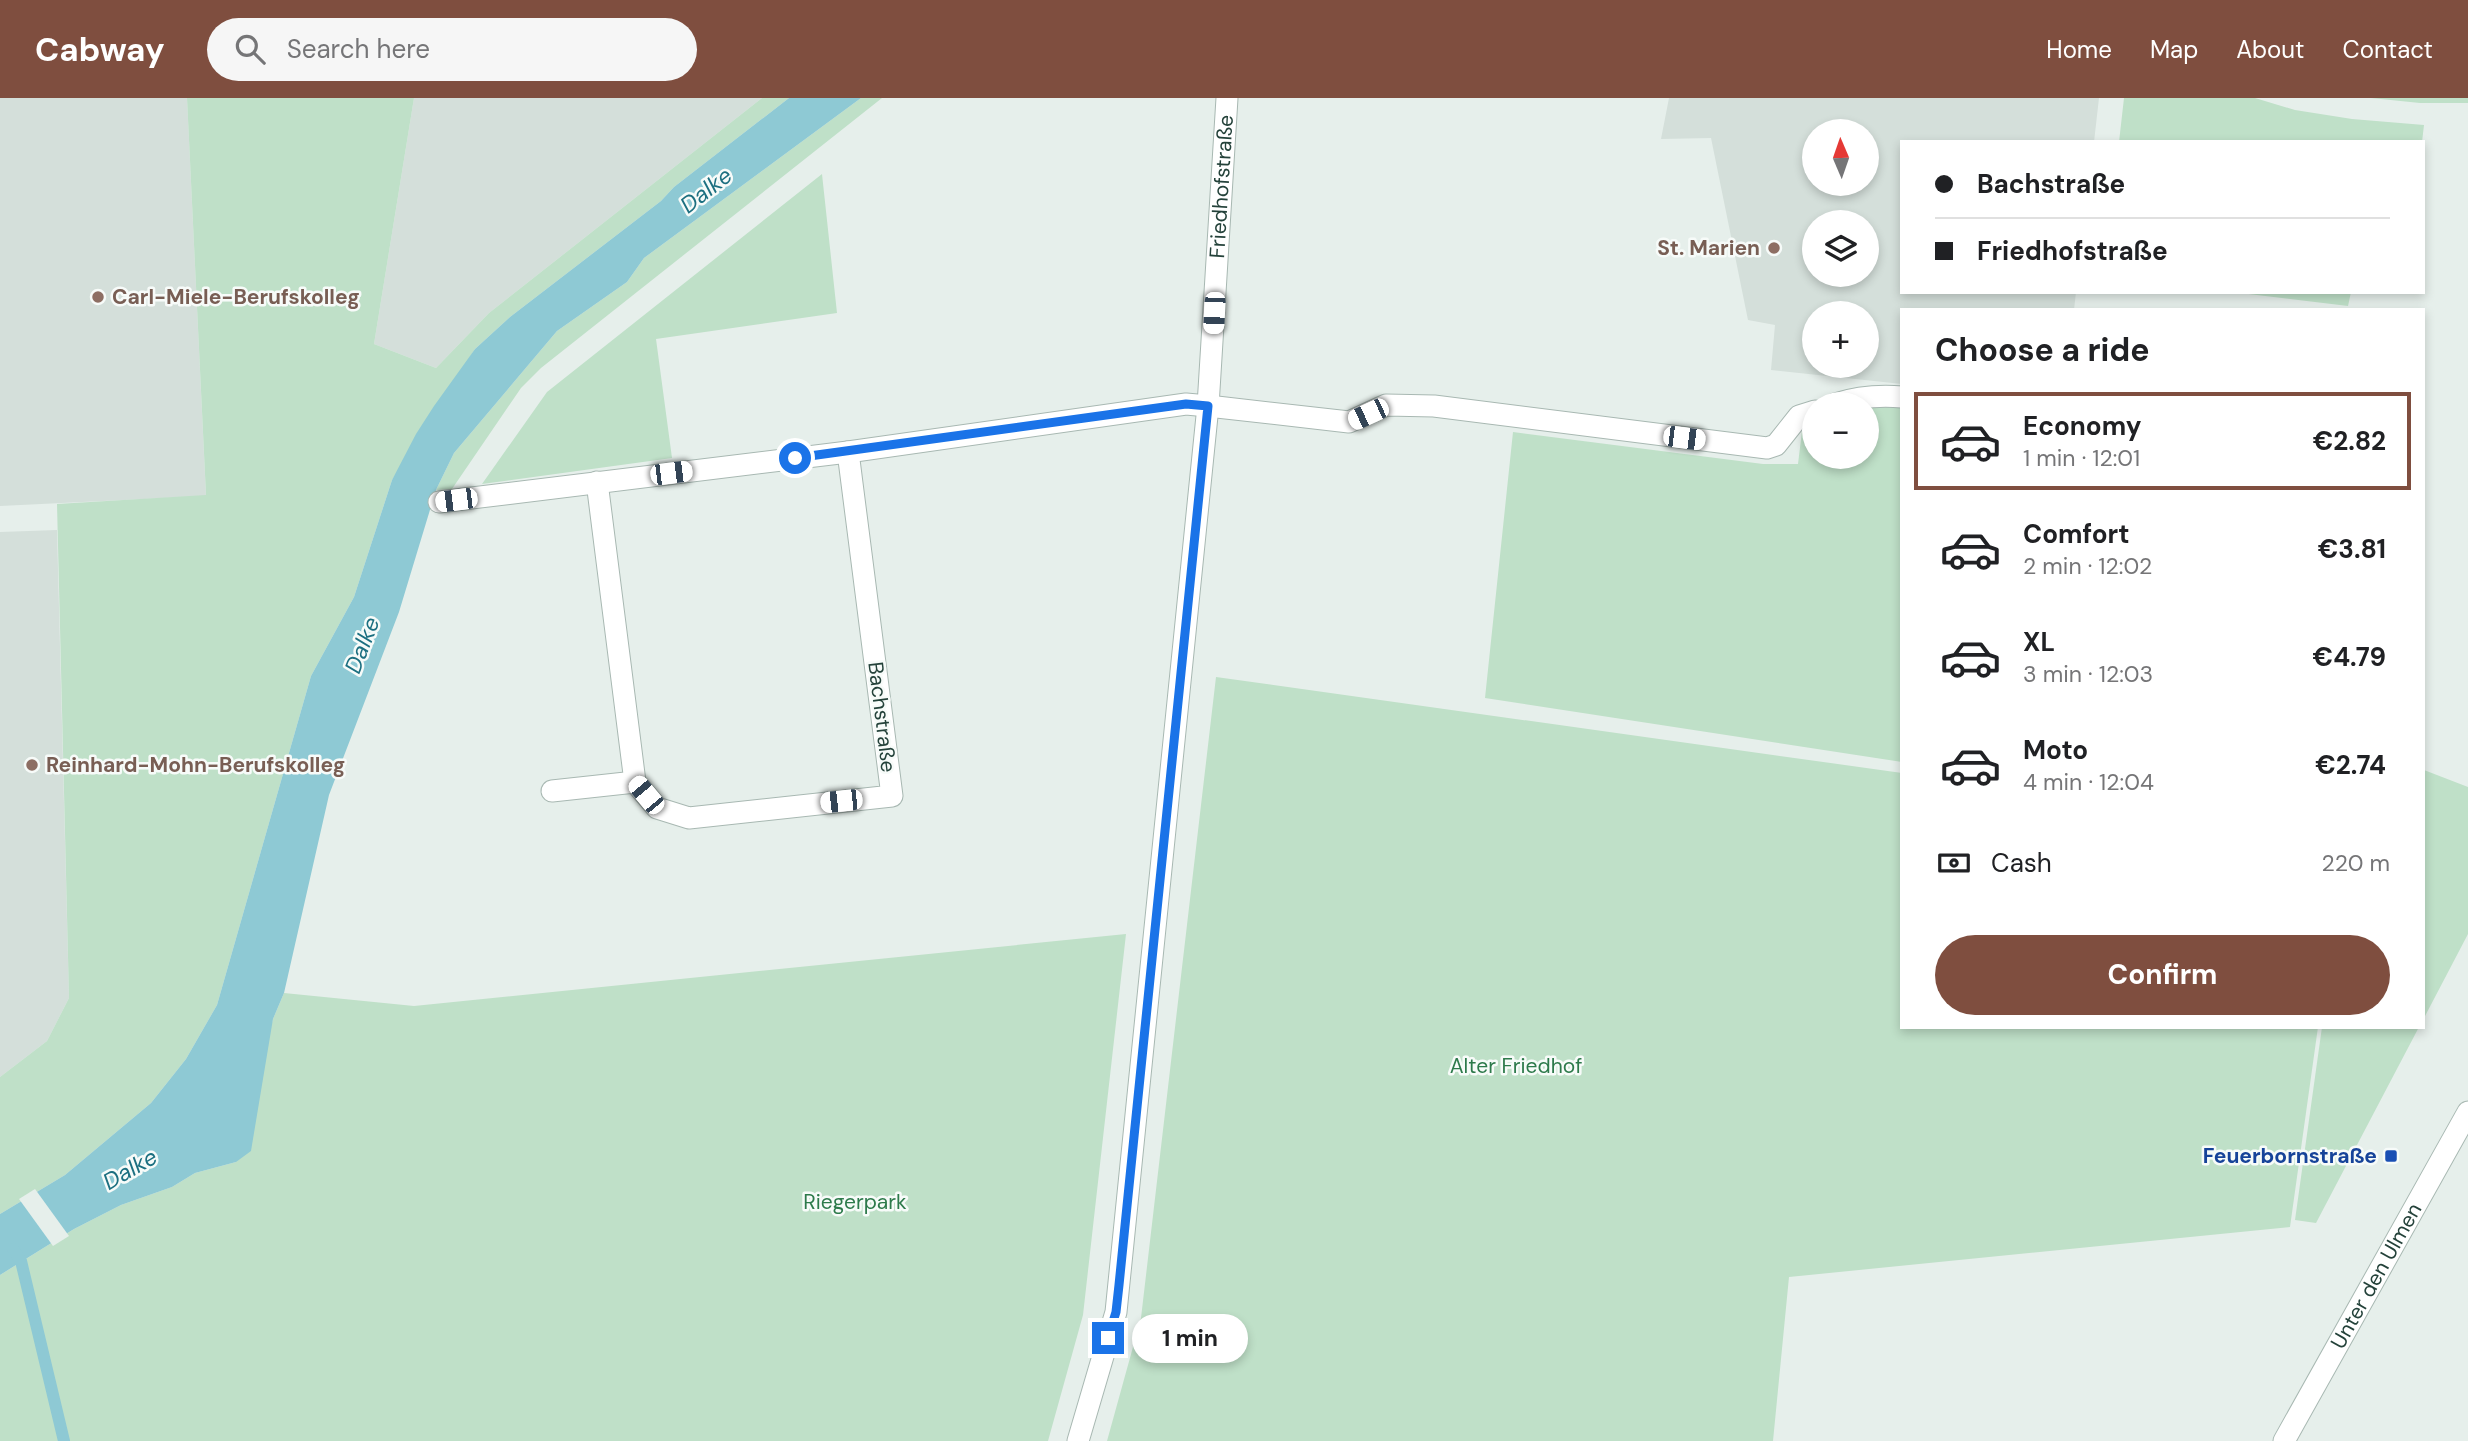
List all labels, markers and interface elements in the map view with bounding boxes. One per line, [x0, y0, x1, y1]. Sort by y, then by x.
search box [207, 18, 697, 81]
text: Cabway [35, 28, 165, 71]
icon: search [231, 30, 269, 68]
text: Search here [287, 32, 430, 66]
text: Home [2046, 34, 2112, 65]
text: Map [2150, 34, 2198, 65]
text: About [2236, 34, 2305, 65]
text: Contact [2343, 34, 2433, 65]
street label: Friedhofstraße [1203, 114, 1240, 259]
north arrow [1802, 119, 1880, 196]
map controls [1802, 119, 1879, 469]
water label: Dalke [674, 160, 738, 220]
text: Bachstraße [1977, 167, 2125, 201]
button: layers [1802, 210, 1879, 287]
place label: St. Marien [1657, 234, 1760, 262]
text: Friedhofstraße [1977, 234, 2168, 268]
marker: St. Marien [1766, 240, 1782, 256]
place label: Carl-Miele-Berufskolleg [112, 283, 360, 311]
marker: Carl-Miele-Berufskolleg [90, 289, 106, 305]
car [1203, 291, 1226, 335]
button: + [1802, 301, 1879, 378]
text: Choose a ride [1935, 329, 2150, 371]
button: − [1802, 392, 1879, 469]
car [1345, 396, 1392, 432]
text: Economy [2023, 409, 2141, 443]
icon: car [1939, 410, 2002, 473]
text: €2.82 [2313, 424, 2386, 458]
car [1662, 425, 1707, 451]
route start [779, 442, 811, 474]
text: 1 min · 12:01 [2023, 443, 2140, 473]
car [649, 460, 694, 486]
car [434, 487, 479, 513]
text: Comfort [2023, 517, 2129, 551]
icon: car [1939, 518, 2002, 581]
text: €3.81 [2318, 532, 2386, 566]
text: 2 min · 12:02 [2023, 551, 2152, 581]
water label: Dalke [338, 612, 386, 678]
text: XL [2023, 625, 2055, 659]
icon: car [1939, 626, 2002, 689]
text: €4.79 [2313, 640, 2386, 674]
text: 3 min · 12:03 [2023, 659, 2153, 689]
street label: Bachstraße [861, 660, 903, 774]
text: Moto [2023, 733, 2088, 767]
icon: car [1939, 734, 2002, 797]
text: €2.74 [2315, 748, 2386, 782]
place label: Reinhard-Mohn-Berufskolleg [46, 751, 345, 779]
marker: Reinhard-Mohn-Berufskolleg [24, 757, 40, 773]
text: 4 min · 12:04 [2023, 767, 2154, 797]
car [625, 772, 668, 818]
car [820, 788, 863, 814]
icon: cash [1935, 844, 1973, 882]
text: Cash [1991, 846, 2052, 880]
text: 220 m [2321, 848, 2390, 878]
button: Confirm [1935, 935, 2390, 1015]
park label: Alter Friedhof [1450, 1052, 1582, 1080]
water label: Dalke [97, 1141, 163, 1197]
place label: Feuerbornstraße [2203, 1142, 2377, 1170]
marker: Feuerbornstraße [2383, 1148, 2399, 1164]
park label: Riegerpark [803, 1188, 907, 1216]
street label: Unter den Ulmen [2324, 1198, 2428, 1354]
callout: 1 min [1132, 1314, 1248, 1362]
route end [1092, 1322, 1124, 1354]
text: 1 min [1162, 1323, 1218, 1353]

